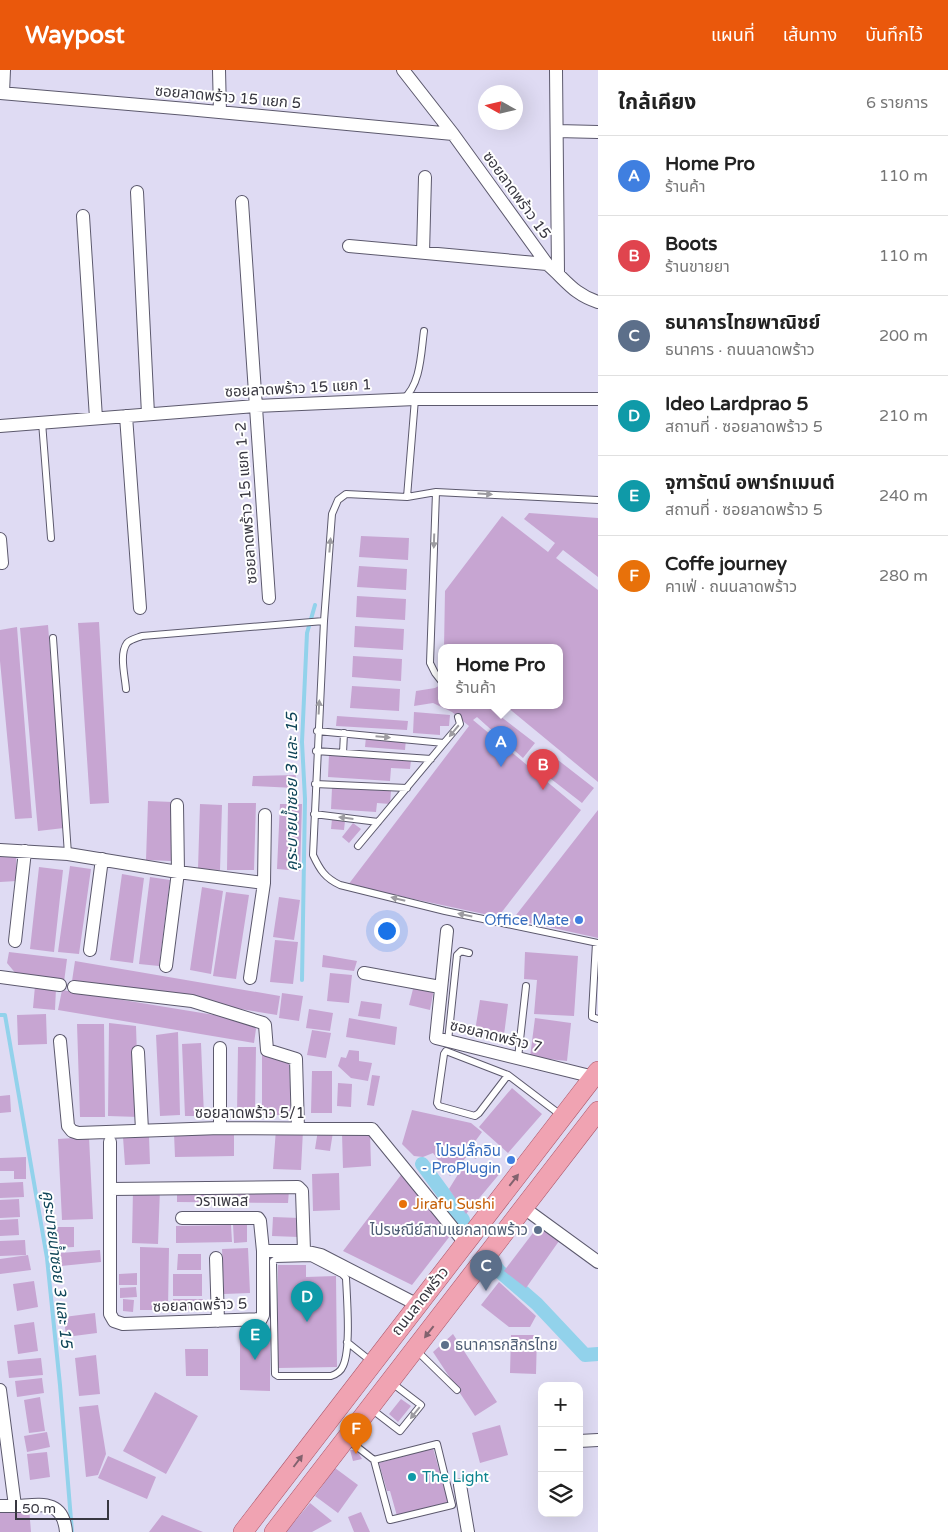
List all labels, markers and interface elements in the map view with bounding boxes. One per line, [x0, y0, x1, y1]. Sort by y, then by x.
text: Waypost [25, 21, 125, 50]
text: แผนที่ [711, 24, 755, 46]
text: เส้นทาง [783, 24, 837, 46]
text: บันทึกไว้ [865, 24, 923, 46]
street label: ซอยลาดพร้าว 15 แยก 5 [154, 82, 302, 112]
north arrow [478, 85, 523, 130]
text: ใกล้เคียง [618, 90, 696, 115]
text: 6 รายการ [866, 93, 928, 113]
street label: ซอยลาดพร้าว 15 [479, 148, 555, 242]
text: Home Pro [665, 153, 755, 175]
text: A [628, 166, 640, 186]
text: 110 m [879, 166, 928, 186]
text: ร้านค้า [665, 177, 705, 197]
text: Boots [665, 233, 717, 255]
text: B [628, 246, 640, 266]
text: 110 m [879, 246, 928, 266]
text: ร้านขายยา [665, 257, 730, 277]
text: ธนาคารไทยพาณิชย์ [665, 312, 820, 334]
text: C [628, 326, 640, 346]
text: 200 m [879, 326, 928, 346]
text: ธนาคาร · ถนนลาดพร้าว [665, 340, 815, 360]
street label: ซอยลาดพร้าว 15 แยก 1 [224, 375, 372, 401]
text: Ideo Lardprao 5 [665, 393, 808, 415]
text: D [628, 406, 640, 426]
text: 210 m [879, 406, 928, 426]
text: สถานที่ · ซอยลาดพร้าว 5 [665, 417, 823, 437]
street label: ซอยลาดพร้าว 15 แยก 1-2 [231, 421, 261, 585]
text: จุฑารัตน์ อพาร์ทเมนต์ [665, 472, 835, 494]
text: E [629, 486, 639, 506]
text: 240 m [879, 486, 928, 506]
one-way arrow [477, 491, 493, 499]
text: สถานที่ · ซอยลาดพร้าว 5 [665, 500, 823, 520]
one-way arrow [430, 533, 438, 549]
one-way arrow [326, 537, 334, 553]
text: Coffe journey [665, 553, 787, 575]
text: F [629, 566, 639, 586]
text: 280 m [879, 566, 928, 586]
text: คาเฟ่ · ถนนลาดพร้าว [665, 577, 797, 597]
popup [438, 644, 563, 709]
text: Home Pro [456, 654, 545, 676]
text: ร้านค้า [456, 678, 496, 698]
one-way arrow [315, 699, 323, 715]
water label: คูระบายน้ำซอย 3 และ 15 [280, 711, 302, 871]
one-way arrow [449, 724, 460, 737]
pin: A [485, 726, 517, 767]
one-way arrow [376, 733, 392, 741]
pin: B [527, 749, 559, 790]
one-way arrow [338, 814, 354, 822]
one-way arrow [391, 895, 406, 903]
one-way arrow [456, 910, 472, 918]
place label: Office Mate [484, 911, 569, 929]
marker: Office Mate [573, 914, 585, 926]
your location [374, 918, 400, 944]
street label: ซอยลาดพร้าว 7 [448, 1016, 544, 1056]
street label: ซอยลาดพร้าว 5/1 [195, 1104, 305, 1122]
place label: โปรปลั๊กอิน - ProPlugin [421, 1141, 501, 1177]
marker: โปรปลั๊กอิน - ProPlugin [505, 1154, 517, 1166]
one-way arrow [509, 1173, 519, 1187]
water label: คูระบายน้ำซอย 3 และ 15 [37, 1189, 79, 1351]
street label: วราเพลส [196, 1192, 249, 1210]
place label: Jirafu Sushi [413, 1195, 495, 1213]
marker: Jirafu Sushi [397, 1198, 409, 1210]
place label: ไปรษณีย์สามแยกลาดพร้าว [369, 1221, 528, 1239]
marker: ไปรษณีย์สามแยกลาดพร้าว [532, 1224, 544, 1236]
pin: C [470, 1250, 502, 1291]
street label: ถนนลาดพร้าว [388, 1263, 452, 1339]
pin: D [291, 1281, 323, 1322]
street label: ซอยลาดพร้าว 5 [153, 1294, 247, 1316]
pin: E [239, 1319, 271, 1360]
one-way arrow [424, 1325, 435, 1338]
place label: ธนาคารกสิกรไทย [455, 1336, 558, 1354]
marker: ธนาคารกสิกรไทย [439, 1339, 451, 1351]
map controls [538, 1382, 583, 1517]
button: + [538, 1382, 583, 1427]
one-way arrow [409, 1406, 420, 1419]
pin: F [340, 1413, 372, 1454]
button: − [538, 1427, 583, 1472]
one-way arrow [292, 1455, 303, 1468]
place label: The Light [422, 1468, 489, 1486]
marker: The Light [406, 1471, 418, 1483]
button: layers [538, 1472, 583, 1517]
scale bar [15, 1497, 109, 1520]
text: 50 m [22, 1500, 56, 1517]

